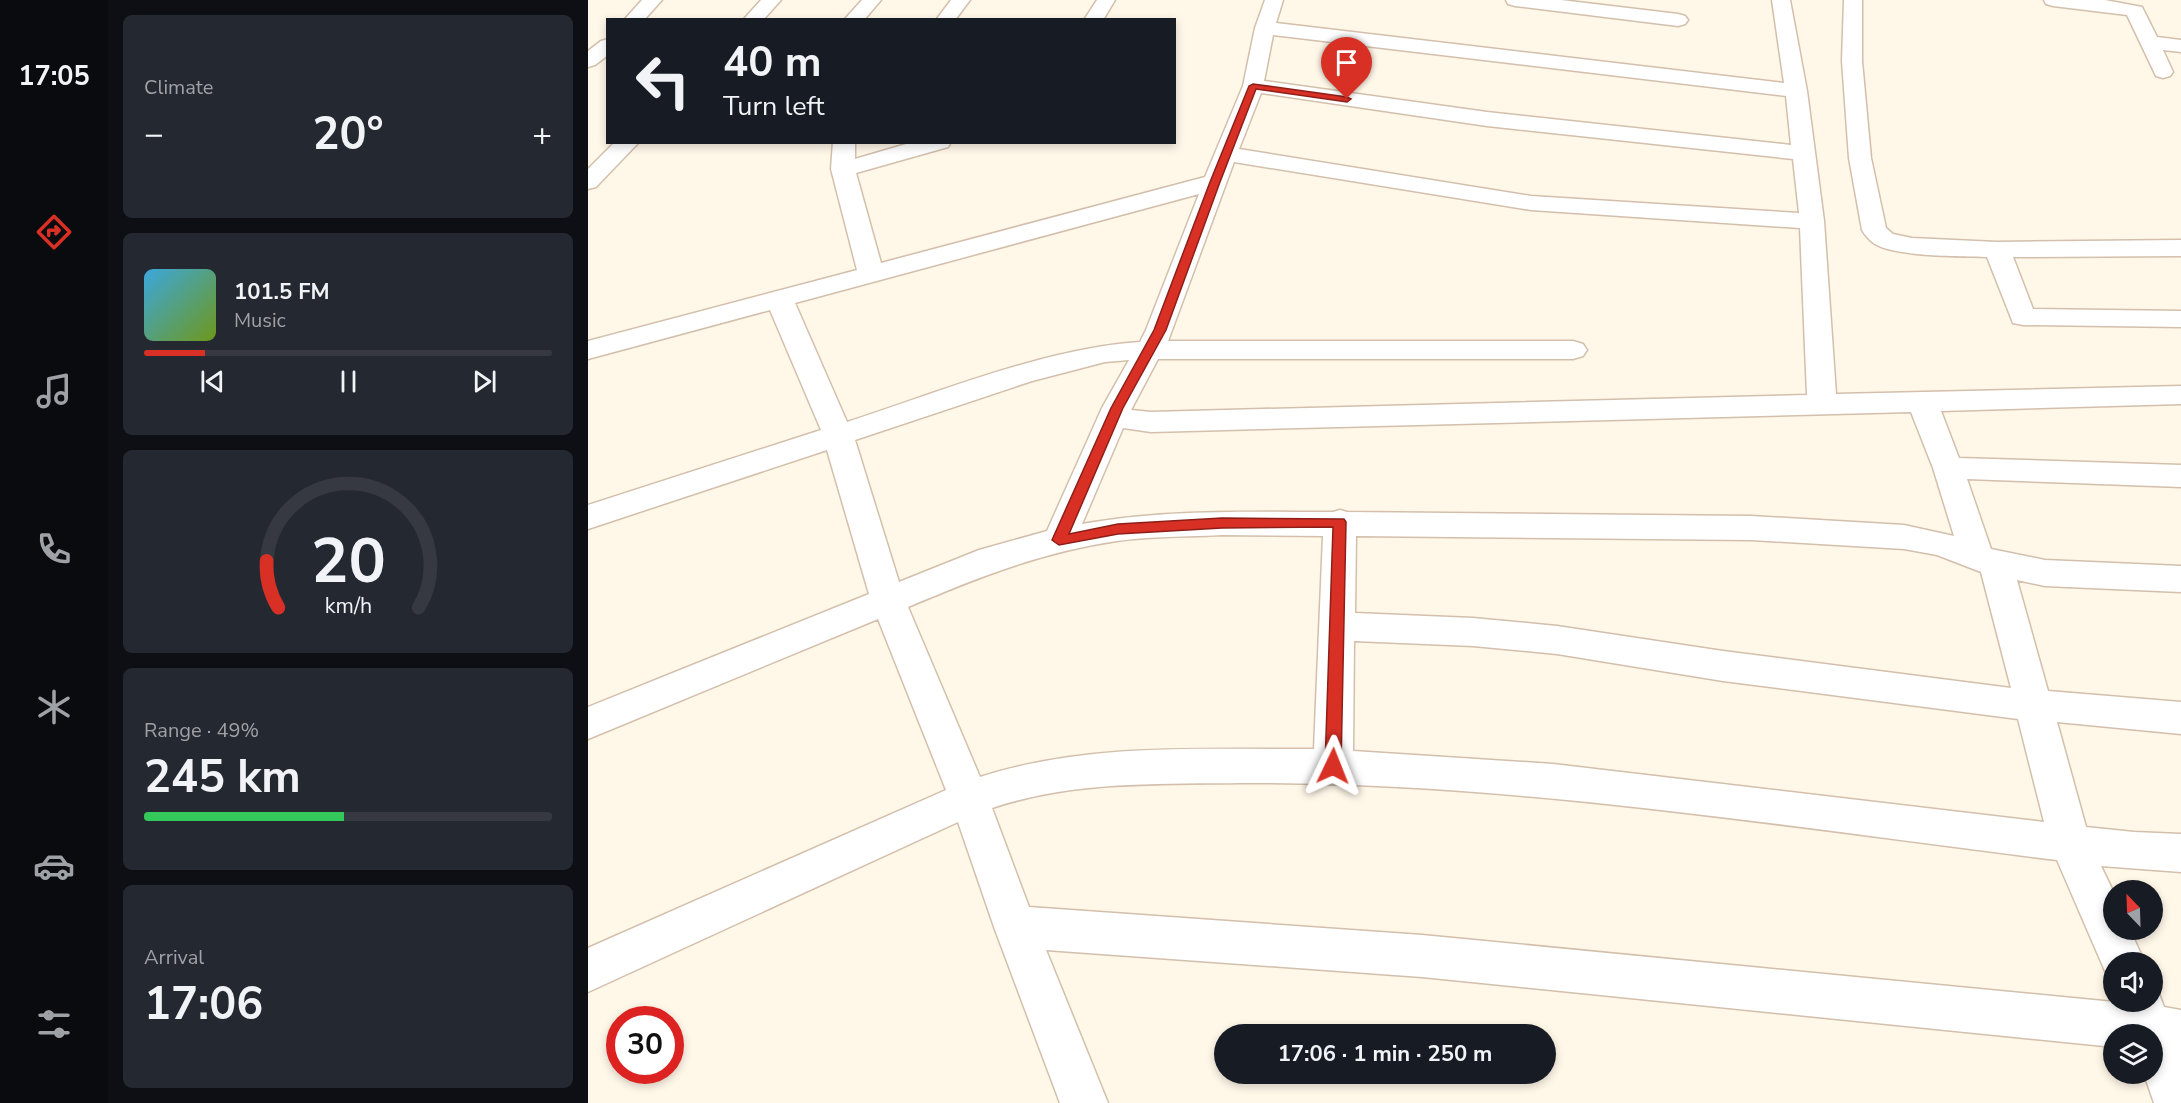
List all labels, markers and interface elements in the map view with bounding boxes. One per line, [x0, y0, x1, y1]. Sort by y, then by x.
text: 40 m [723, 34, 822, 91]
pin [1321, 37, 1372, 99]
icon: left [624, 42, 702, 120]
icon: arrive [1330, 46, 1363, 79]
text: 17:05 [18, 58, 90, 95]
text: Climate [144, 74, 213, 101]
text: Turn left [723, 88, 824, 125]
text: 20° [312, 104, 384, 165]
text: − [144, 112, 164, 157]
text: + [532, 112, 552, 157]
icon: directions [33, 211, 75, 253]
text: 101.5 FM [234, 277, 330, 307]
text: Music [234, 307, 286, 334]
icon: previous [196, 365, 229, 398]
icon: pause [332, 365, 365, 398]
icon: next [468, 365, 501, 398]
icon: music [33, 370, 75, 412]
text: 20 [311, 520, 385, 605]
icon: phone [33, 528, 75, 570]
text: km/h [324, 592, 372, 622]
icon: climate [33, 686, 75, 728]
text: Range · 49% [144, 717, 259, 744]
position arrow [1301, 734, 1365, 798]
text: 245 km [144, 747, 301, 808]
icon: car [33, 845, 75, 887]
north arrow [2103, 880, 2163, 940]
map controls [2103, 880, 2163, 1084]
text: Arrival [144, 944, 204, 971]
button: sound [2103, 952, 2163, 1012]
text: 17:06 [144, 974, 263, 1035]
icon: filters [33, 1003, 75, 1045]
speed limit sign: 30 [606, 1006, 684, 1084]
button: layers [2103, 1024, 2163, 1084]
text: 17:06 · 1 min · 250 m [1278, 1039, 1492, 1069]

